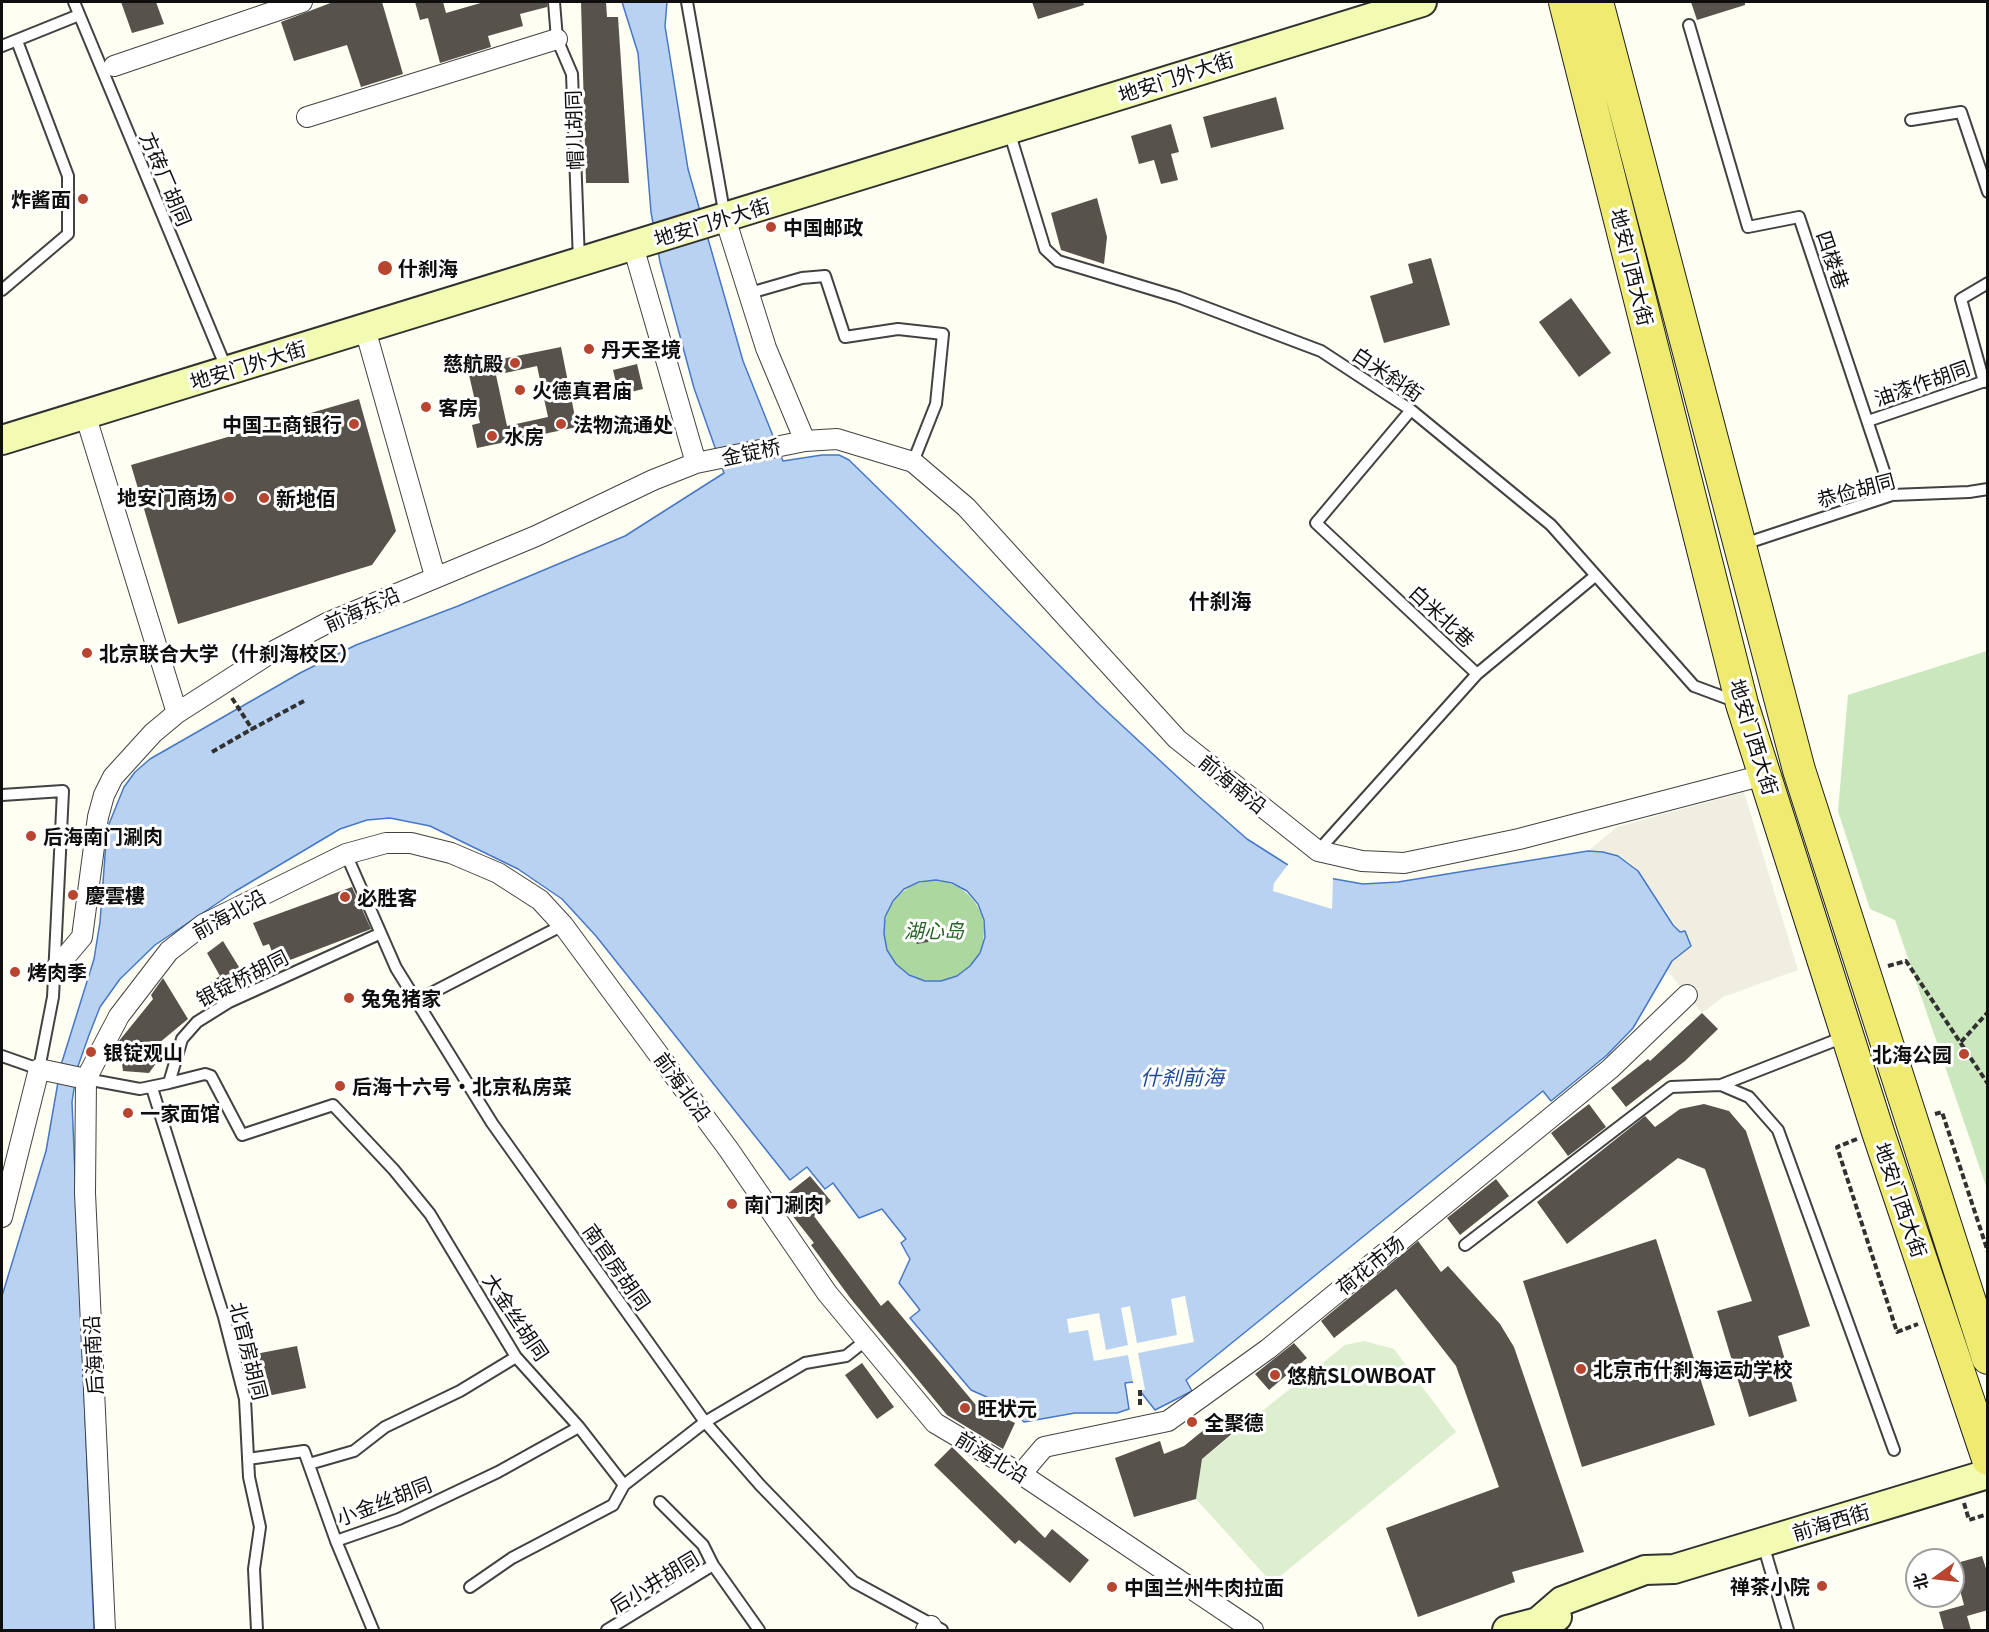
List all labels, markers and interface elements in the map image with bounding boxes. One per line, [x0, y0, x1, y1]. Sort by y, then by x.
street label: 地安门外大街 [1115, 47, 1237, 107]
street label: 帽儿胡同 [561, 90, 587, 170]
street label: 方砖厂胡同 [135, 128, 197, 230]
place label: 炸酱面 [11, 187, 71, 211]
marker: 炸酱面 [76, 192, 90, 206]
street label: 地安门外大街 [651, 193, 773, 251]
street label: 地安门西大街 [1606, 206, 1658, 328]
place label: 中国邮政 [783, 215, 863, 239]
marker: 中国邮政 [764, 220, 778, 234]
street label: 四楼巷 [1812, 228, 1854, 292]
place label: 什刹海 [398, 256, 458, 280]
marker: 什刹海 [376, 259, 394, 277]
street label: 地安门外大街 [187, 336, 309, 394]
place label: 丹天圣境 [601, 337, 681, 361]
marker: 丹天圣境 [582, 342, 596, 356]
street label: 白米斜街 [1348, 342, 1428, 406]
place label: 慈航殿 [443, 351, 503, 375]
street label: 油漆作胡同 [1871, 355, 1973, 411]
marker: 慈航殿 [508, 356, 522, 370]
place label: 火德真君庙 [532, 378, 632, 402]
marker: 火德真君庙 [513, 383, 527, 397]
place label: 客房 [438, 395, 478, 419]
marker: 客房 [419, 400, 433, 414]
place label: 中国工商银行 [222, 412, 342, 436]
place label: 法物流通处 [573, 412, 673, 436]
marker: 中国工商银行 [347, 417, 361, 431]
marker: 法物流通处 [554, 417, 568, 431]
place label: 水房 [504, 424, 544, 448]
marker: 水房 [485, 429, 499, 443]
street label: 金锭桥 [719, 434, 783, 470]
street label: 恭俭胡同 [1814, 468, 1898, 512]
place label: 地安门商场 [117, 485, 217, 509]
place label: 新地佰 [276, 486, 336, 510]
marker: 地安门商场 [222, 490, 236, 504]
marker: 新地佰 [257, 491, 271, 505]
street label: 白米北巷 [1405, 580, 1479, 652]
street label: 前海东沿 [321, 582, 403, 636]
district label: 什刹海 [1189, 588, 1251, 614]
place label: 北京联合大学（什刹海校区） [99, 641, 359, 665]
marker: 北京联合大学（什刹海校区） [80, 646, 94, 660]
street label: 地安门西大街 [1725, 676, 1783, 798]
street label: 前海南沿 [1194, 750, 1272, 818]
place label: 后海南门涮肉 [43, 824, 163, 848]
marker: 后海南门涮肉 [24, 829, 38, 843]
place label: 慶雲樓 [85, 883, 145, 907]
street label: 前海北沿 [188, 884, 270, 944]
place label: 必胜客 [357, 885, 417, 909]
marker: 慶雲樓 [66, 888, 80, 902]
marker: 必胜客 [338, 890, 352, 904]
park label: 湖心岛 [904, 918, 964, 942]
street label: 银锭桥胡同 [192, 945, 292, 1011]
place label: 烤肉季 [27, 960, 87, 984]
marker: 烤肉季 [8, 965, 22, 979]
place label: 兔兔猪家 [361, 986, 441, 1010]
marker: 兔兔猪家 [342, 991, 356, 1005]
place label: 银锭观山 [103, 1040, 183, 1064]
place label: 北海公园 [1872, 1042, 1952, 1066]
marker: 银锭观山 [84, 1045, 98, 1059]
marker: 北海公园 [1957, 1047, 1971, 1061]
street label: 前海北沿 [650, 1048, 716, 1126]
water label: 什刹前海 [1140, 1064, 1224, 1090]
place label: 后海十六号•北京私房菜 [352, 1074, 572, 1098]
marker: 后海十六号•北京私房菜 [333, 1079, 347, 1093]
place label: 一家面馆 [140, 1101, 220, 1125]
marker: 一家面馆 [121, 1106, 135, 1120]
street label: 地安门西大街 [1870, 1139, 1932, 1261]
place label: 南门涮肉 [744, 1192, 824, 1216]
marker: 南门涮肉 [725, 1197, 739, 1211]
street label: 南官房胡同 [578, 1219, 656, 1315]
street label: 荷花市场 [1331, 1231, 1409, 1299]
street label: 大金丝胡同 [478, 1269, 554, 1365]
street label: 北官房胡同 [225, 1300, 273, 1402]
street label: 后海南沿 [79, 1314, 107, 1396]
place label: 北京市什刹海运动学校 [1593, 1357, 1793, 1381]
marker: 北京市什刹海运动学校 [1574, 1362, 1588, 1376]
place label: 悠航SLOWBOAT [1287, 1363, 1436, 1387]
marker: 悠航SLOWBOAT [1268, 1368, 1282, 1382]
place label: 旺状元 [977, 1396, 1037, 1420]
marker: 旺状元 [958, 1401, 972, 1415]
place label: 全聚德 [1204, 1410, 1264, 1434]
marker: 全聚德 [1185, 1415, 1199, 1429]
street label: 前海北沿 [952, 1426, 1032, 1488]
street label: 小金丝胡同 [333, 1472, 435, 1530]
street label: 前海西街 [1789, 1499, 1873, 1545]
street label: 后小井胡同 [605, 1546, 703, 1618]
north arrow [1905, 1548, 1965, 1608]
text: 北 [1906, 1571, 1933, 1593]
place label: 禅茶小院 [1730, 1574, 1810, 1598]
place label: 中国兰州牛肉拉面 [1124, 1575, 1284, 1599]
marker: 禅茶小院 [1815, 1579, 1829, 1593]
marker: 中国兰州牛肉拉面 [1105, 1580, 1119, 1594]

